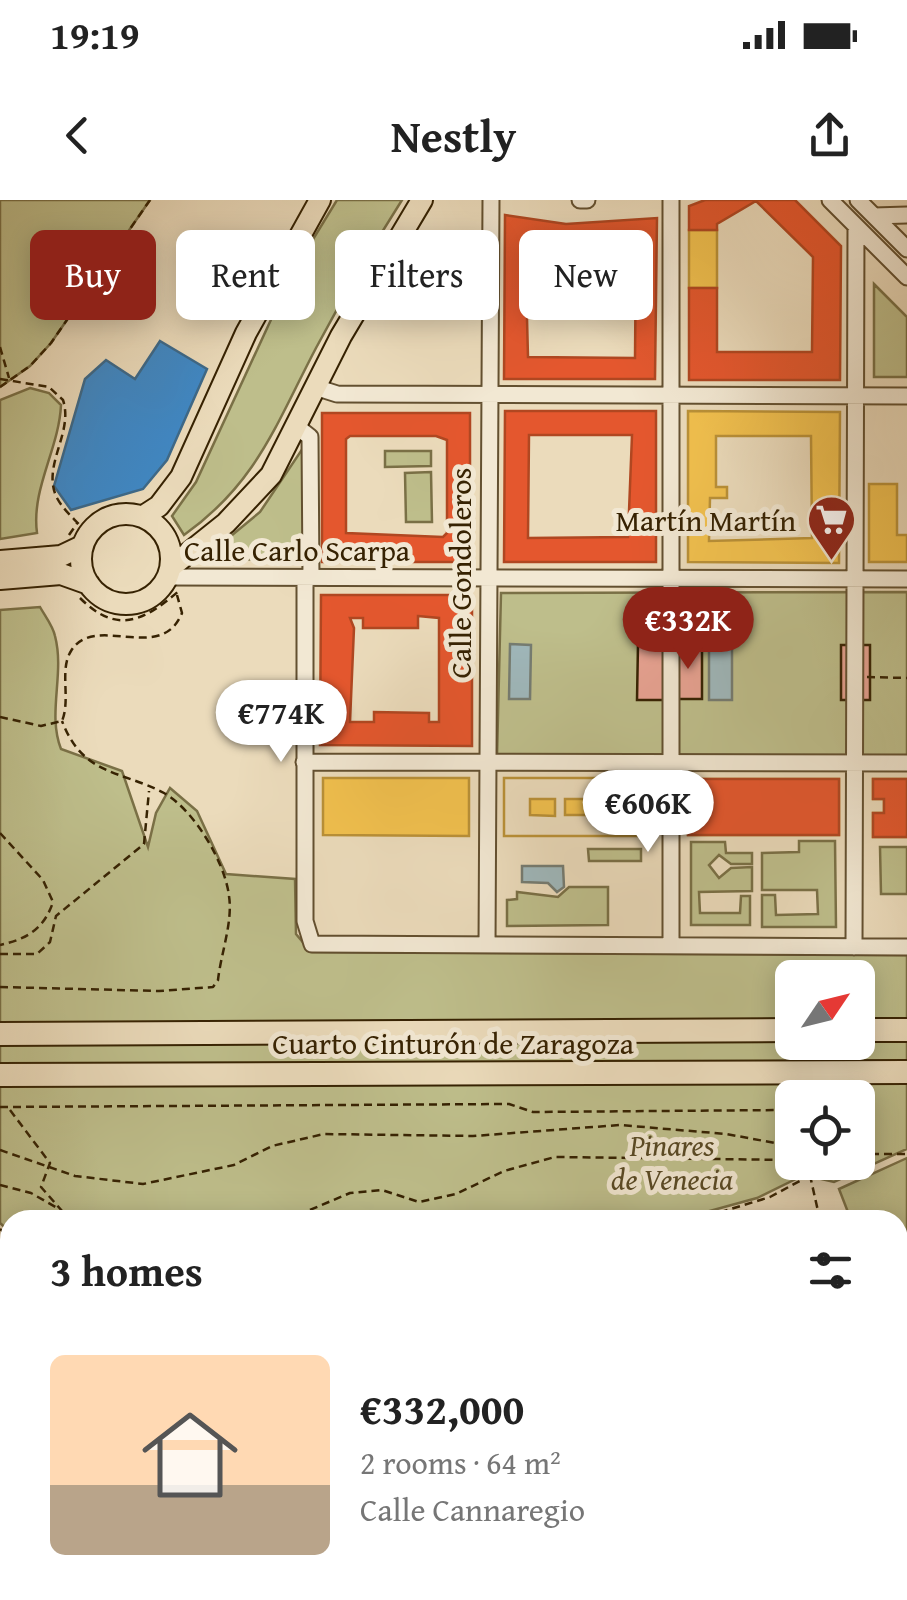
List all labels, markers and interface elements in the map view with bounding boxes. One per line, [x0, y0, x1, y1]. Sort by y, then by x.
text: 19:19 [50, 7, 140, 63]
text: Nestly [391, 103, 516, 168]
icon: back [50, 108, 105, 163]
icon: share [802, 108, 857, 163]
chip: Buy [30, 230, 156, 320]
chip: Rent [176, 230, 315, 320]
chip: Filters [335, 230, 499, 320]
chip: New [519, 230, 653, 320]
street label: Calle Gondoleros [438, 468, 482, 678]
supermarket icon: Martín Martín [805, 494, 857, 562]
place label: Martín Martín [615, 498, 796, 542]
street label: Calle Carlo Scarpa [184, 528, 410, 572]
pin: €332K [618, 587, 758, 672]
text: €332K [645, 596, 731, 643]
pin: €774K [211, 680, 351, 765]
text: €774K [238, 689, 324, 736]
pin: €606K [578, 770, 718, 855]
text: €606K [605, 779, 691, 826]
north arrow [775, 960, 875, 1060]
map controls [775, 960, 875, 1180]
street label: Cuarto Cinturón de Zaragoza [272, 1021, 634, 1065]
button: locate [775, 1080, 875, 1180]
park label: Pinares de Venecia [611, 1123, 733, 1201]
text: 3 homes [50, 1240, 203, 1301]
icon: filters [803, 1243, 858, 1298]
text: €332,000 [360, 1378, 524, 1439]
icon: home [130, 1395, 250, 1515]
text: 2 rooms · 64 m² [360, 1439, 561, 1486]
text: Calle Cannaregio [360, 1486, 585, 1533]

